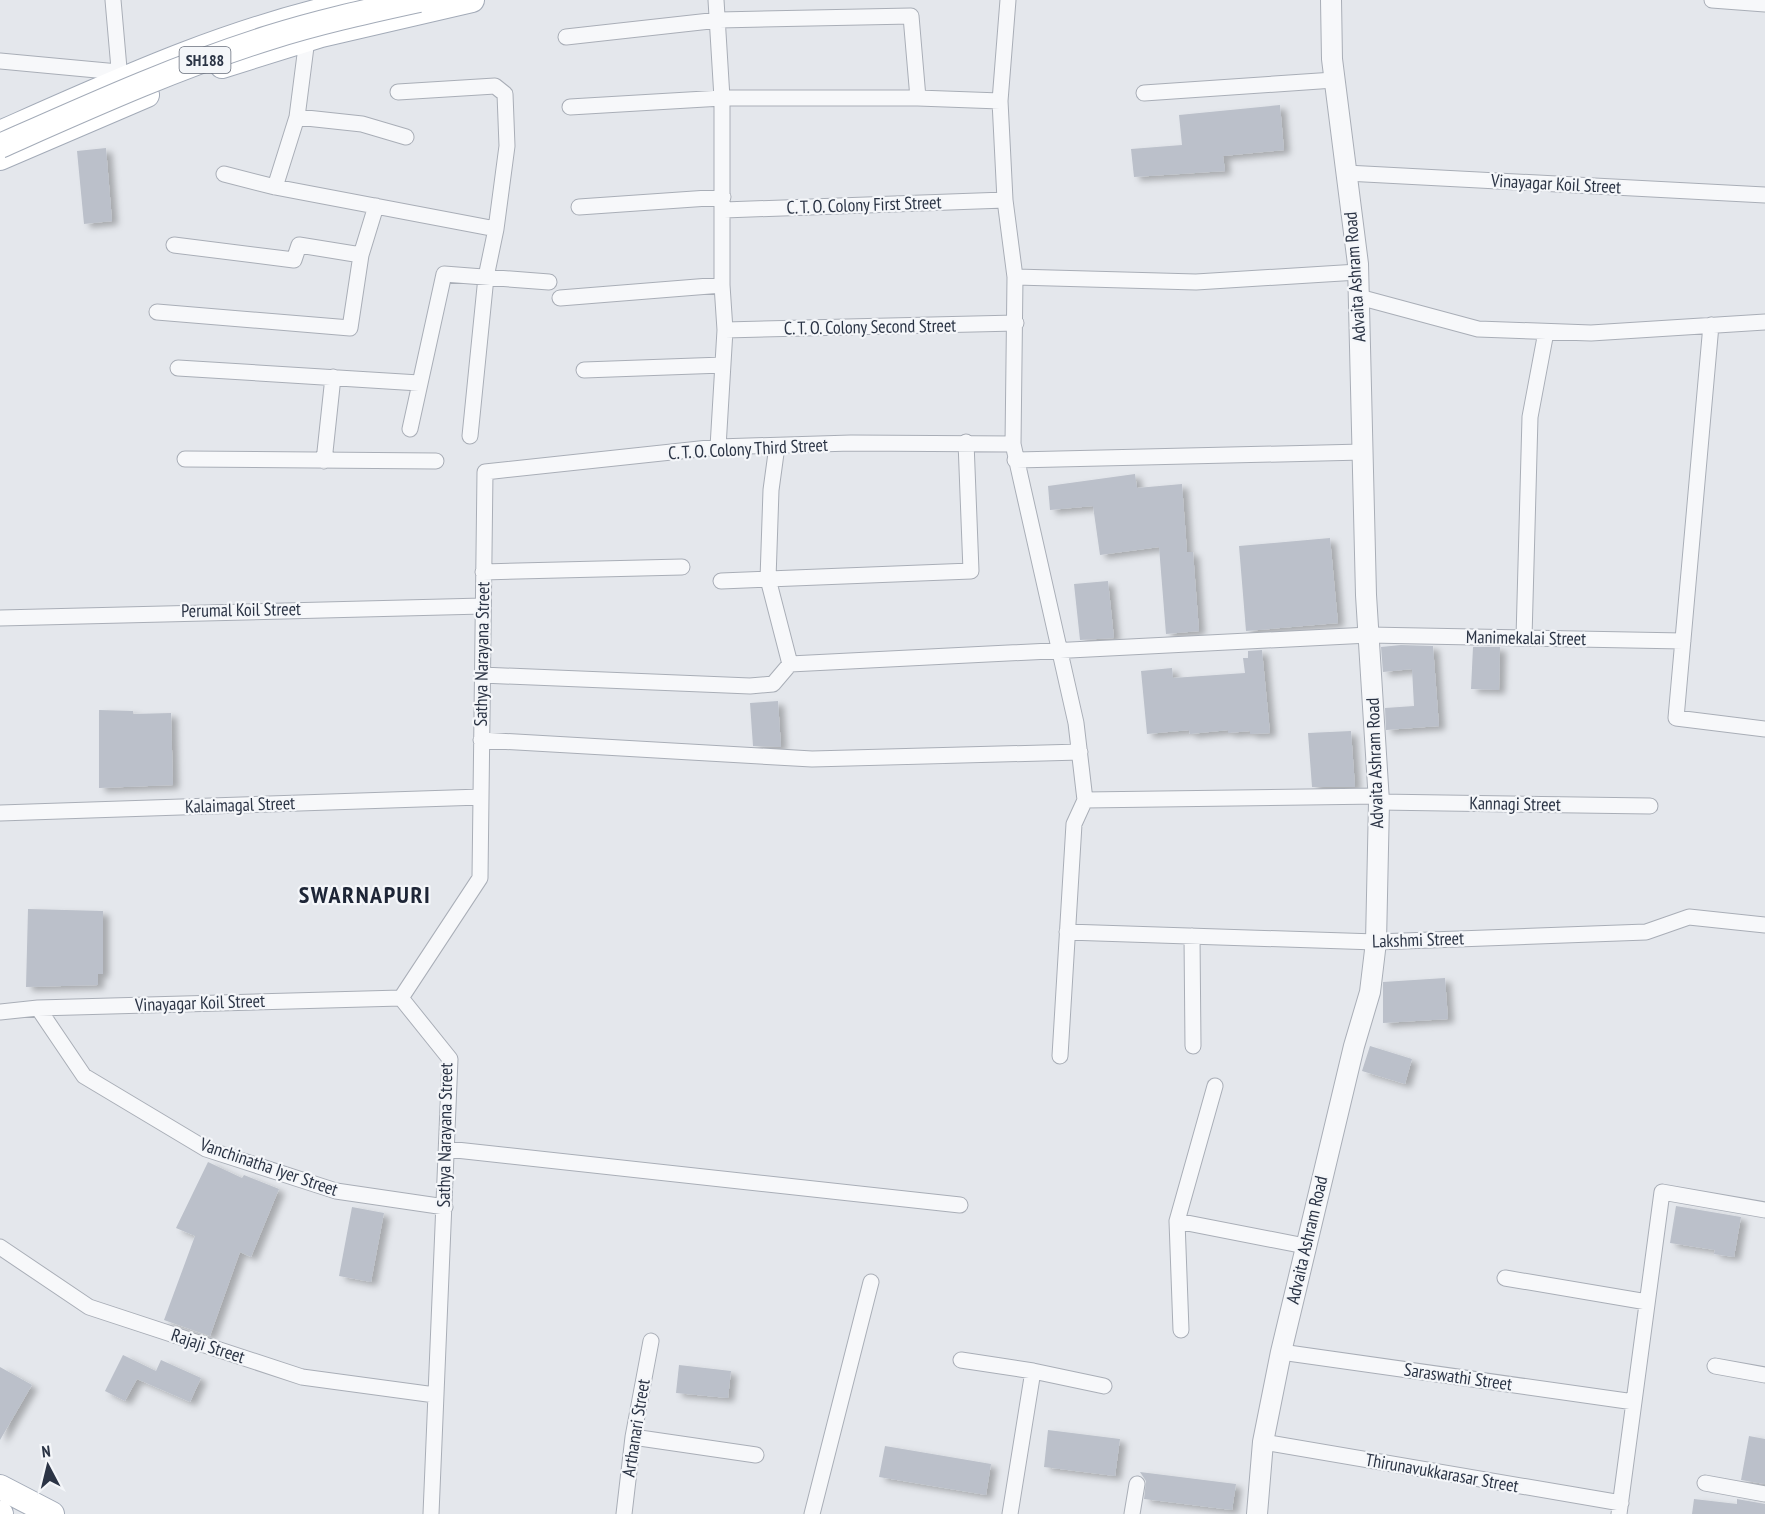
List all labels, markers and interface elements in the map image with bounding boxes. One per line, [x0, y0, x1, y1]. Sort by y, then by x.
road number: SH188 [180, 47, 230, 73]
street label: Vinayagar Koil Street [1489, 169, 1622, 198]
street label: C. T. O. Colony First Street [786, 190, 942, 219]
street label: Advaita Ashram Road [1338, 211, 1371, 343]
street label: C. T. O. Colony Second Street [784, 313, 956, 340]
street label: C. T. O. Colony Third Street [668, 433, 828, 464]
street label: Sathya Narayana Street [469, 581, 494, 727]
street label: Perumal Koil Street [181, 597, 301, 622]
street label: Manimekalai Street [1466, 625, 1586, 650]
street label: Advaita Ashram Road [1361, 697, 1388, 829]
street label: Kalaimagal Street [185, 791, 295, 818]
street label: Kannagi Street [1469, 791, 1561, 816]
district label: SWARNAPURI [299, 879, 431, 910]
street label: Lakshmi Street [1372, 926, 1464, 953]
street label: Vinayagar Koil Street [134, 989, 265, 1016]
street label: Sathya Narayana Street [432, 1062, 457, 1208]
street label: Vanchinatha Iyer Street [196, 1132, 341, 1201]
street label: Advaita Ashram Road [1281, 1174, 1332, 1306]
street label: Rajaji Street [169, 1323, 248, 1368]
street label: Saraswathi Street [1403, 1358, 1514, 1395]
street label: Arthanari Street [616, 1377, 655, 1479]
north arrow [18, 1436, 78, 1496]
text: N [41, 1441, 52, 1462]
street label: Thirunavukkarasar Street [1364, 1448, 1521, 1497]

